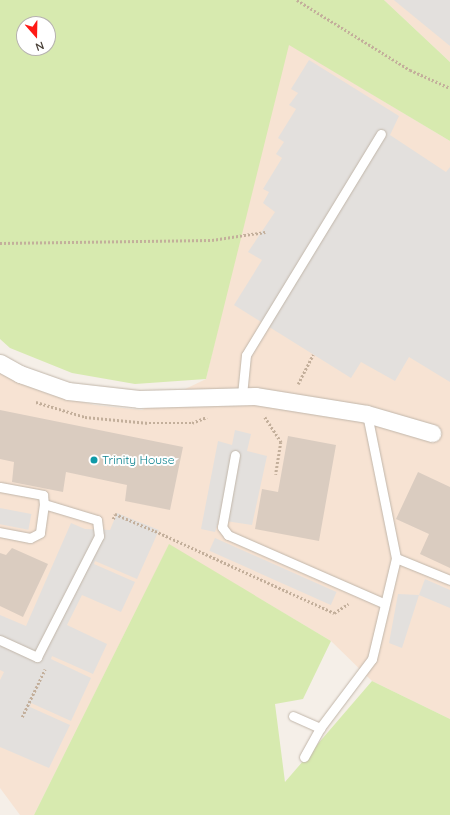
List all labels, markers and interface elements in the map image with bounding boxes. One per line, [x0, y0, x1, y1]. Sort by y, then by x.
north arrow [16, 16, 56, 56]
text: N [34, 38, 46, 54]
place label: Trinity House [102, 453, 175, 467]
marker: Trinity House [89, 455, 99, 465]

